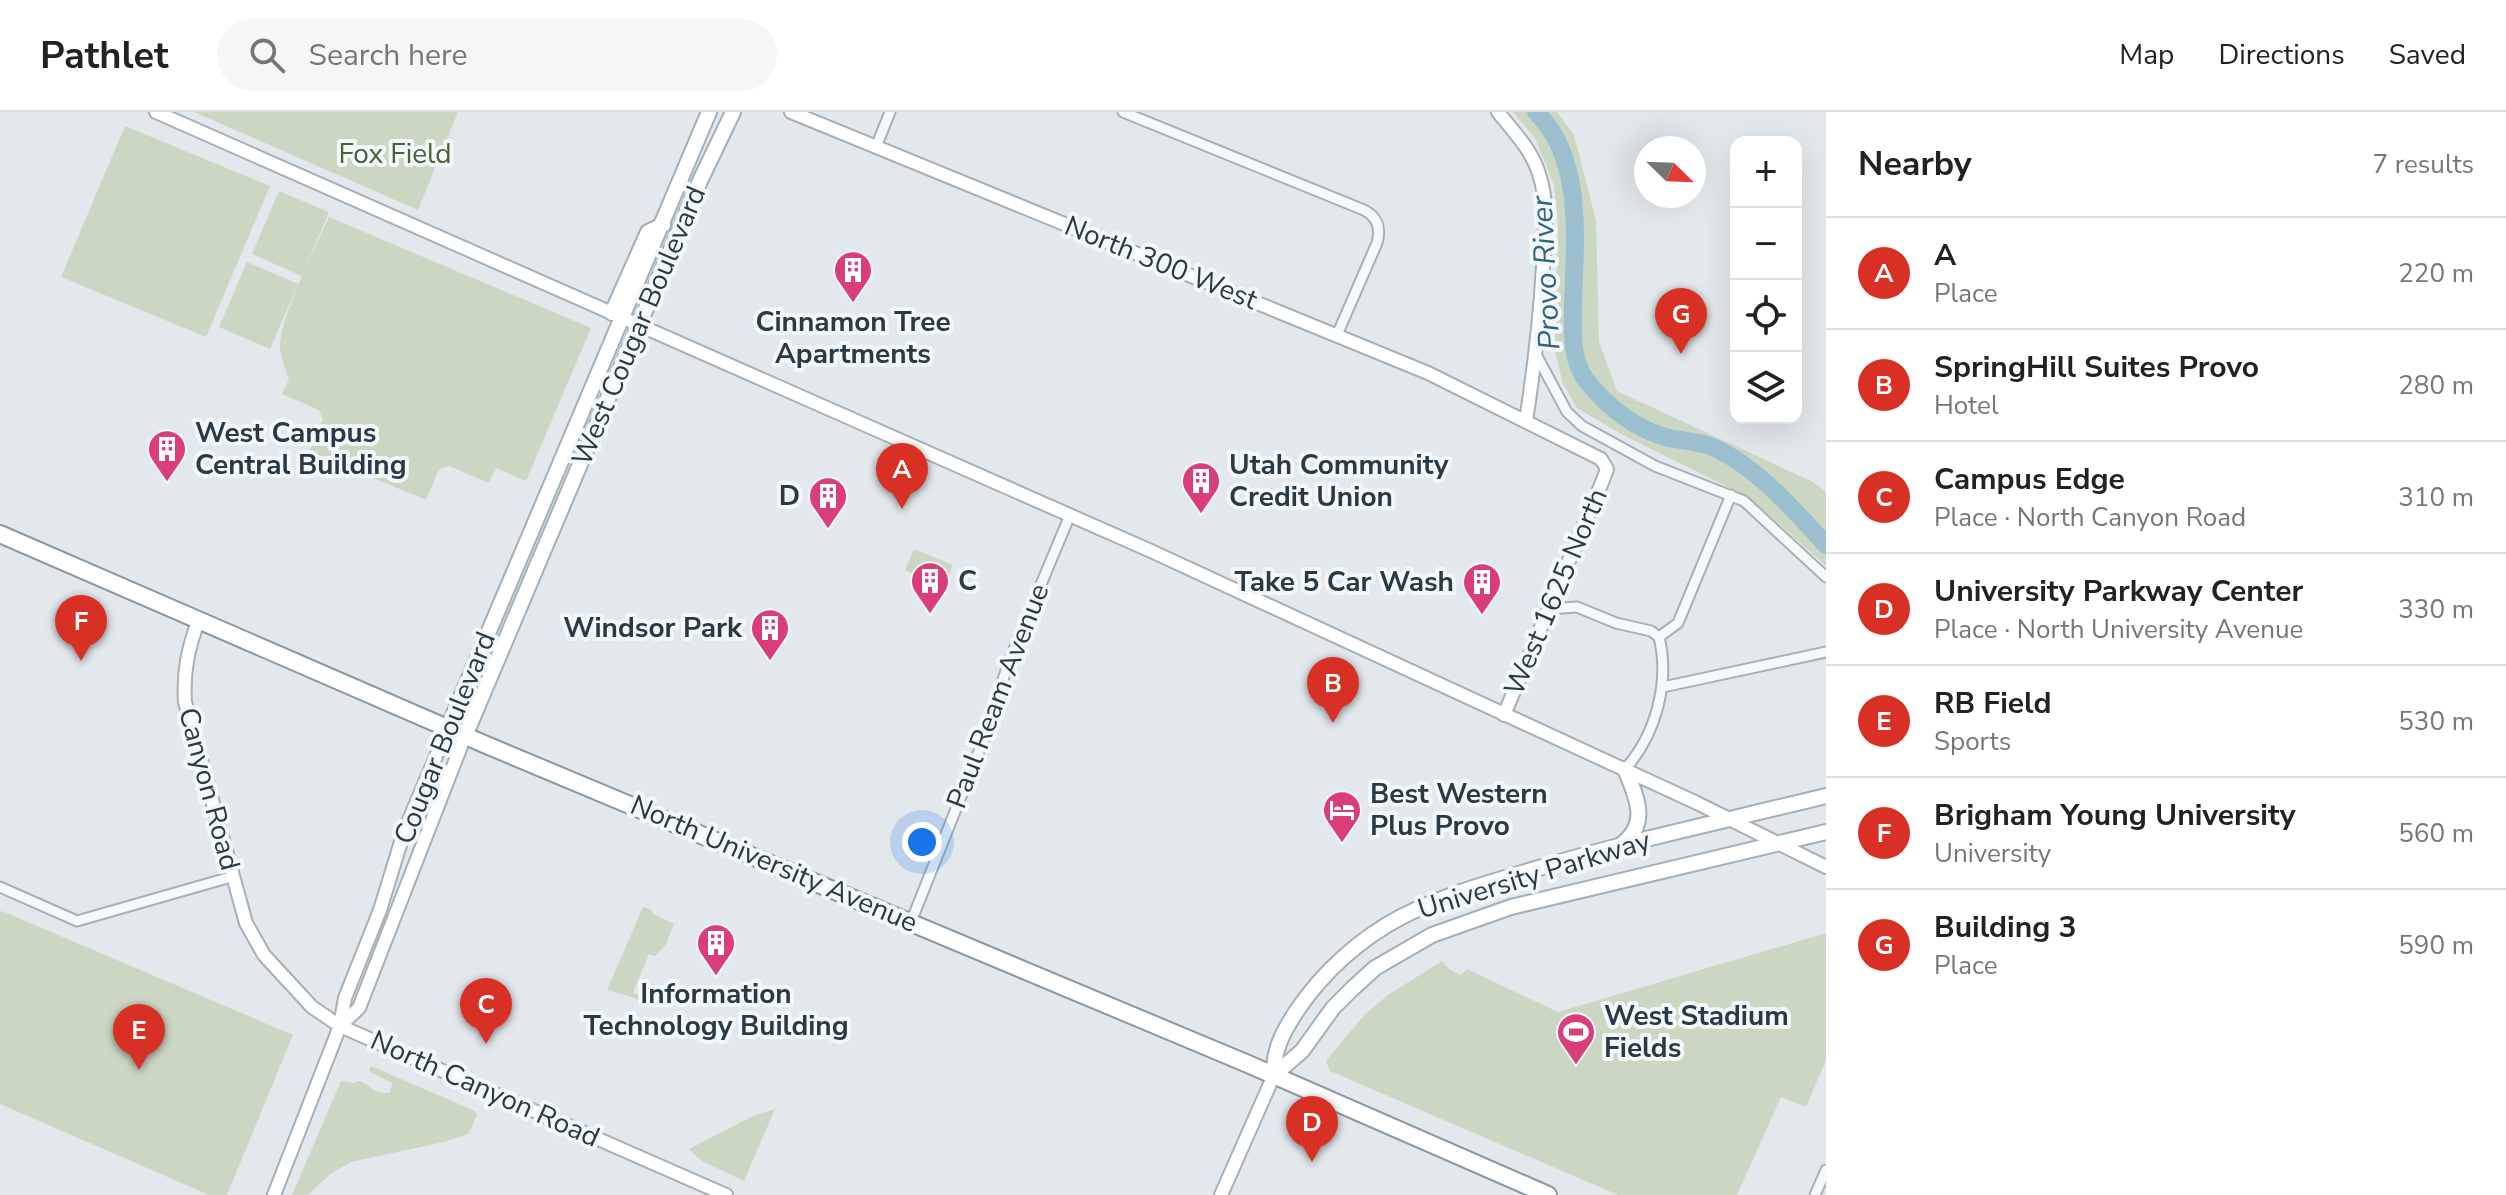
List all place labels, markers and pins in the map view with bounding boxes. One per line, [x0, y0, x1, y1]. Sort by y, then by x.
building icon: Cinnamon Tree Apartments [832, 249, 874, 304]
pin: G [1655, 288, 1707, 354]
place label: Cinnamon Tree Apartments [755, 303, 951, 373]
place label: West Campus Central Building [195, 414, 407, 484]
building icon: West Campus Central Building [146, 428, 188, 483]
pin: A [876, 443, 928, 509]
place label: Utah Community Credit Union [1229, 446, 1449, 516]
building icon: Utah Community Credit Union [1180, 460, 1222, 515]
building icon: D [807, 475, 849, 530]
place label: D [779, 477, 800, 515]
building icon: C [909, 560, 951, 615]
building icon: Take 5 Car Wash [1461, 561, 1503, 616]
place label: C [958, 562, 977, 600]
place label: Take 5 Car Wash [1234, 563, 1454, 601]
pin: F [55, 595, 107, 661]
building icon: Windsor Park [749, 607, 791, 662]
place label: Windsor Park [563, 609, 743, 647]
pin: B [1307, 657, 1359, 723]
place label: Best Western Plus Provo [1370, 775, 1548, 845]
hotel icon: Best Western Plus Provo [1321, 789, 1363, 844]
building icon: Information Technology Building [695, 922, 737, 977]
place label: Information Technology Building [583, 975, 849, 1045]
pin: C [460, 978, 512, 1044]
place label: West Stadium Fields [1604, 997, 1789, 1067]
pin: E [113, 1004, 165, 1070]
sports icon: West Stadium Fields [1555, 1011, 1597, 1066]
pin: D [1286, 1096, 1338, 1162]

